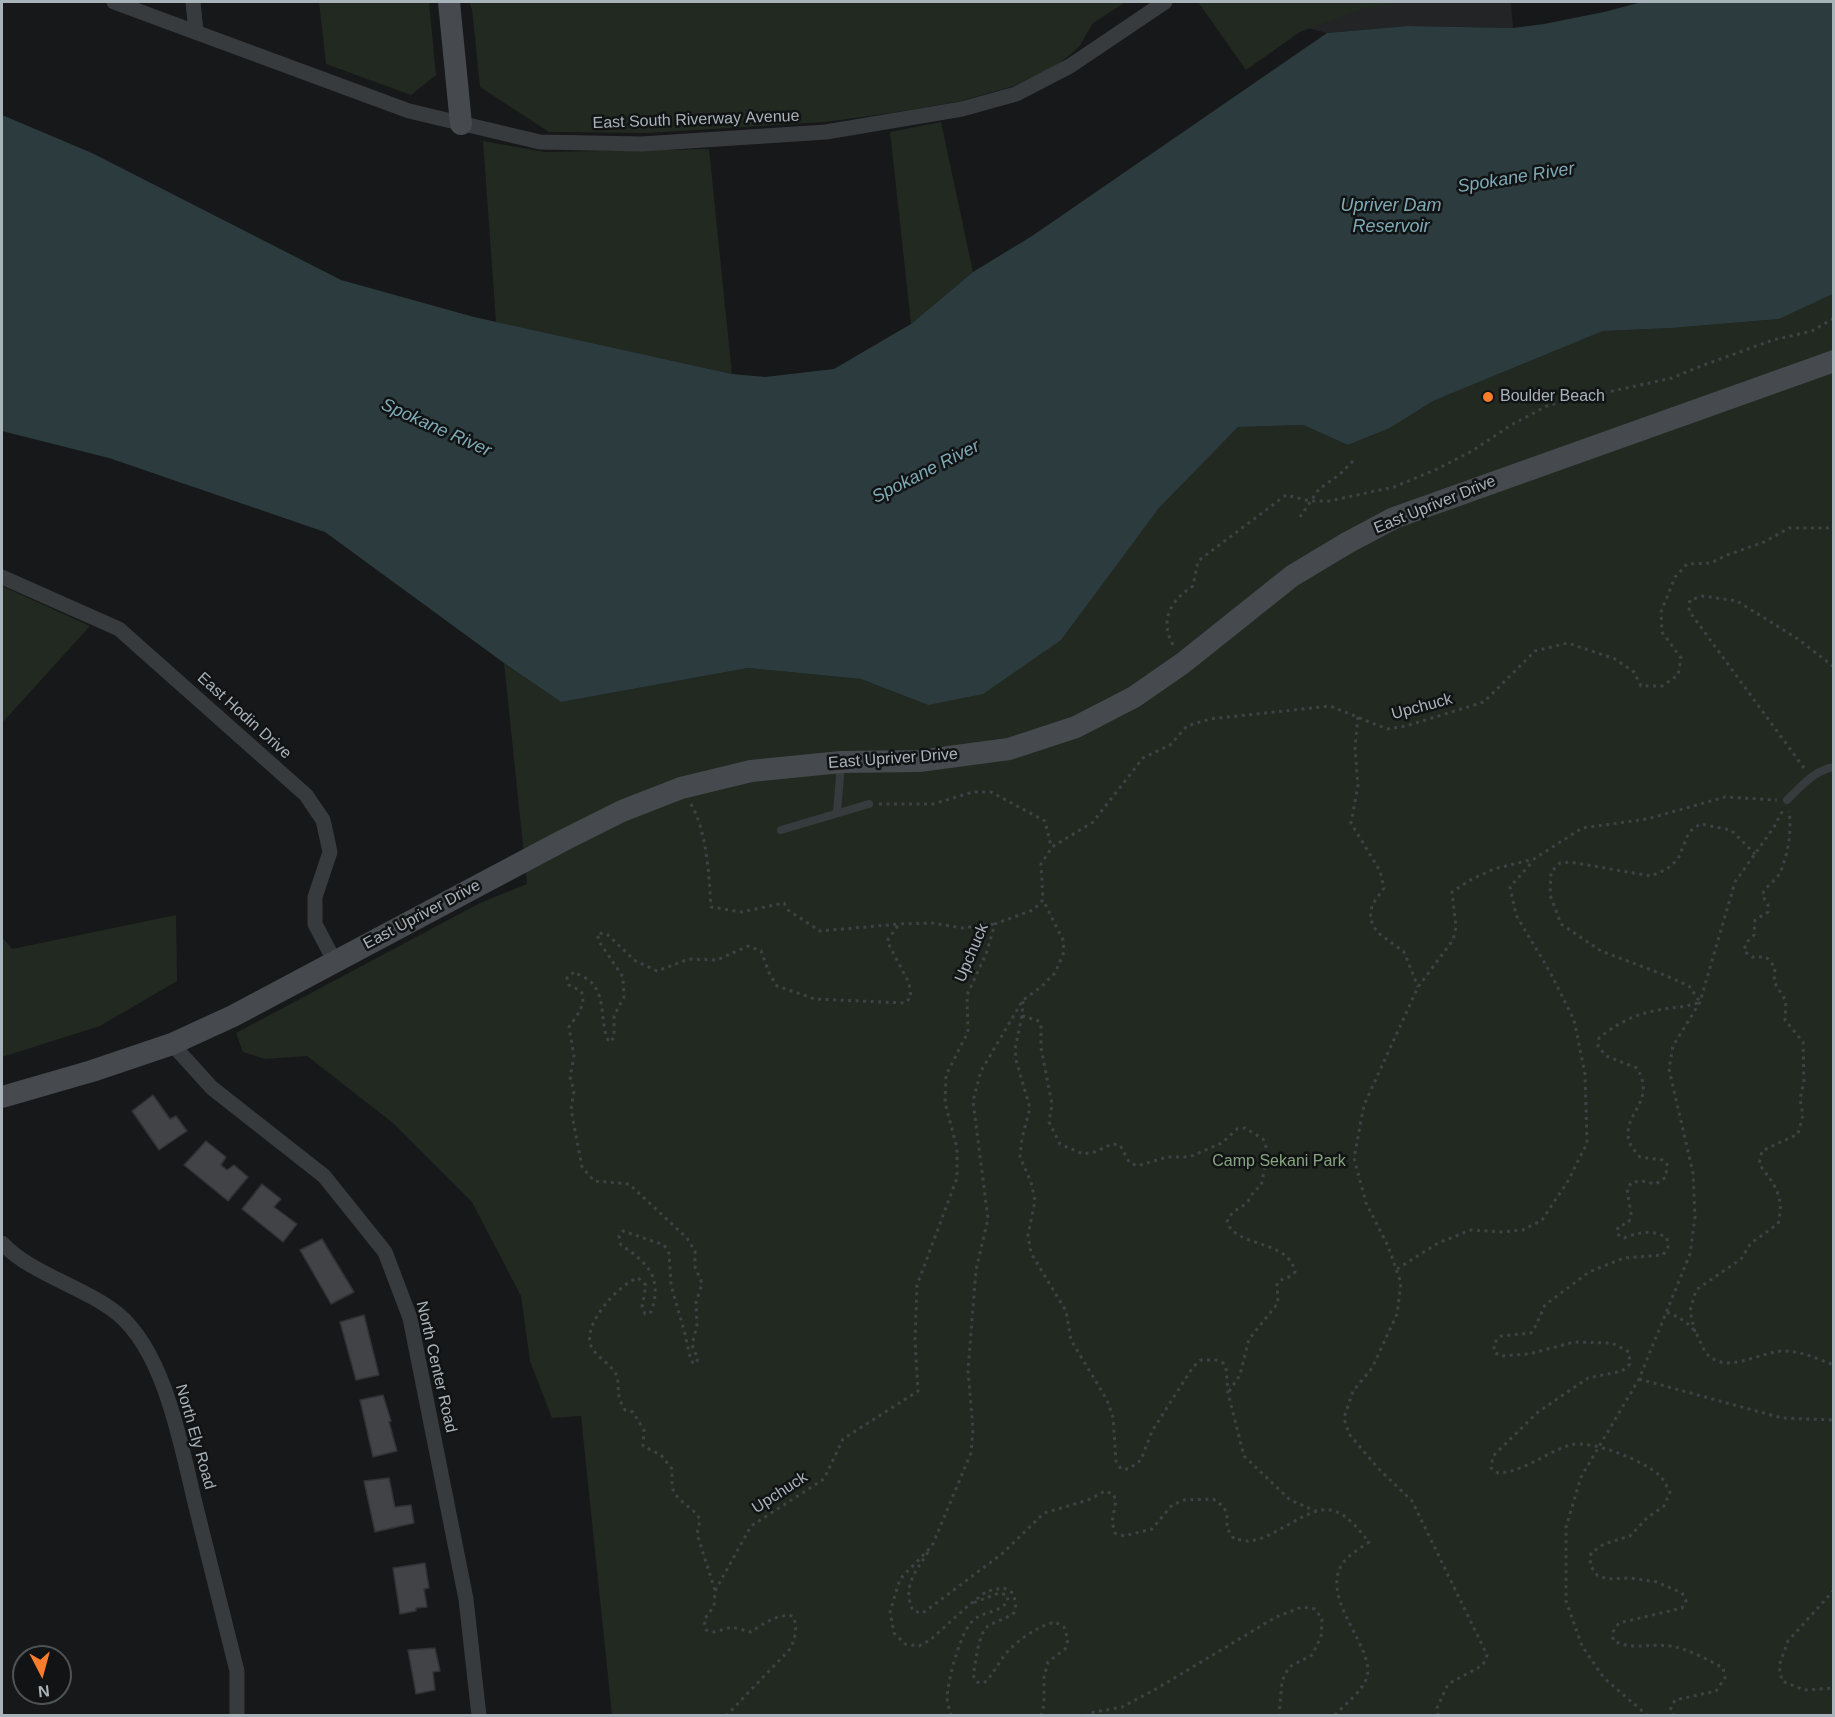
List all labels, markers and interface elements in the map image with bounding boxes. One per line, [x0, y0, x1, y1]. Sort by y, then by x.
street label: East South Riverway Avenue [592, 107, 800, 133]
water label: Spokane River [1456, 158, 1576, 198]
water label: Upriver Dam Reservoir [1340, 195, 1442, 238]
place label: Boulder Beach [1500, 387, 1605, 407]
marker: Boulder Beach [1481, 390, 1495, 404]
water label: Spokane River [378, 394, 494, 462]
water label: Spokane River [868, 436, 984, 508]
street label: East Upriver Drive [1371, 472, 1499, 538]
street label: East Hodin Drive [193, 669, 295, 763]
street label: Upchuck [1389, 690, 1455, 724]
street label: East Upriver Drive [828, 745, 958, 773]
street label: East Upriver Drive [360, 876, 484, 954]
street label: Upchuck [951, 921, 993, 985]
park label: Camp Sekani Park [1212, 1152, 1346, 1172]
street label: North Center Road [412, 1299, 460, 1435]
street label: North Ely Road [171, 1382, 219, 1492]
street label: Upchuck [749, 1468, 811, 1518]
north arrow [12, 1645, 72, 1705]
text: N [37, 1682, 50, 1700]

